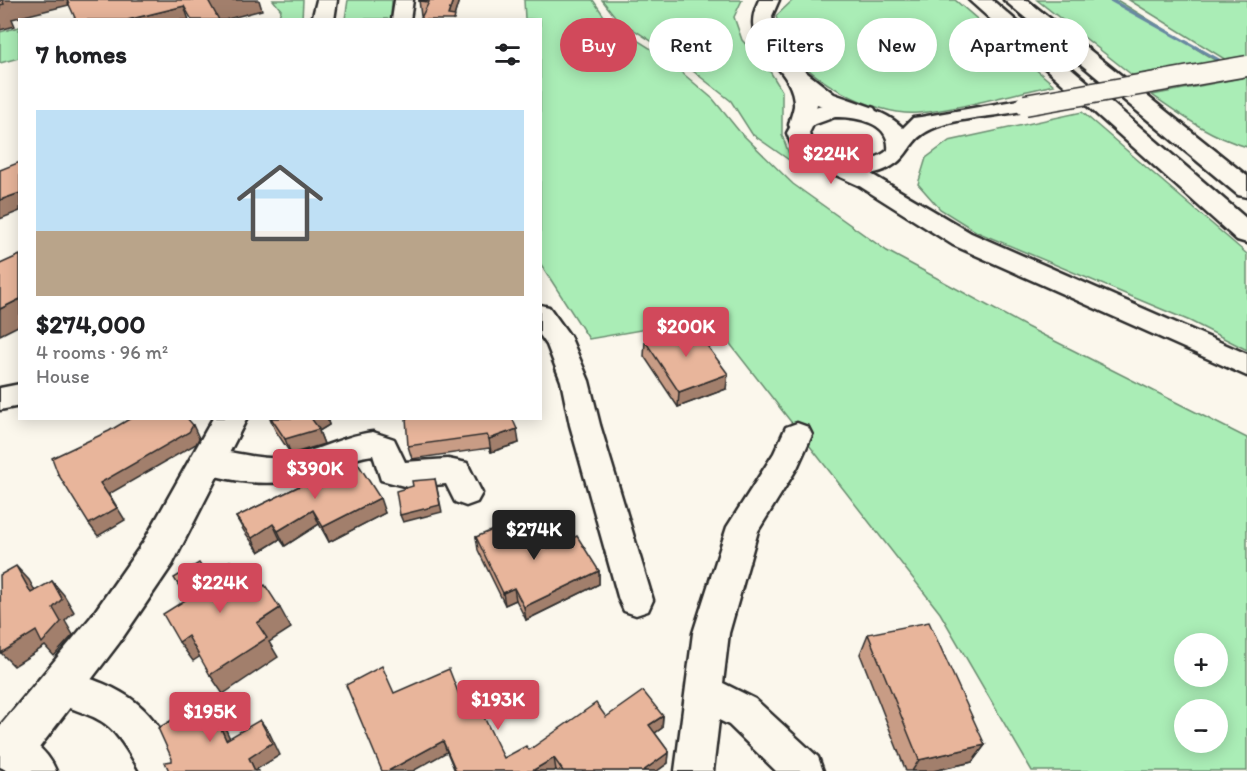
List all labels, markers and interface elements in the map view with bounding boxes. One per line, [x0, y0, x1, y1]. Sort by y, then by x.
chip: Buy [560, 18, 637, 72]
chip: Rent [649, 18, 733, 72]
chip: Filters [745, 18, 845, 72]
chip: New [857, 18, 937, 72]
chip: Apartment [949, 18, 1089, 72]
text: 7 homes [36, 38, 127, 70]
icon: filters [491, 38, 524, 71]
pin: $224K [789, 134, 873, 185]
text: $224K [803, 141, 859, 165]
icon: home [226, 149, 334, 257]
pin: $200K [644, 307, 728, 358]
text: $274,000 [36, 308, 146, 340]
text: $200K [657, 314, 715, 338]
text: 4 rooms · 96 m² [36, 340, 168, 364]
text: House [36, 364, 90, 388]
pin: $390K [273, 449, 357, 500]
text: $390K [287, 456, 343, 480]
pin: $274K [492, 510, 576, 561]
text: $274K [506, 517, 562, 541]
pin: $224K [178, 563, 262, 614]
text: $224K [192, 570, 248, 594]
map controls [1174, 633, 1228, 753]
button: + [1174, 633, 1228, 687]
pin: $193K [456, 680, 540, 731]
text: $193K [471, 687, 525, 711]
pin: $195K [168, 692, 252, 743]
text: $195K [183, 699, 237, 723]
button: − [1174, 699, 1228, 753]

